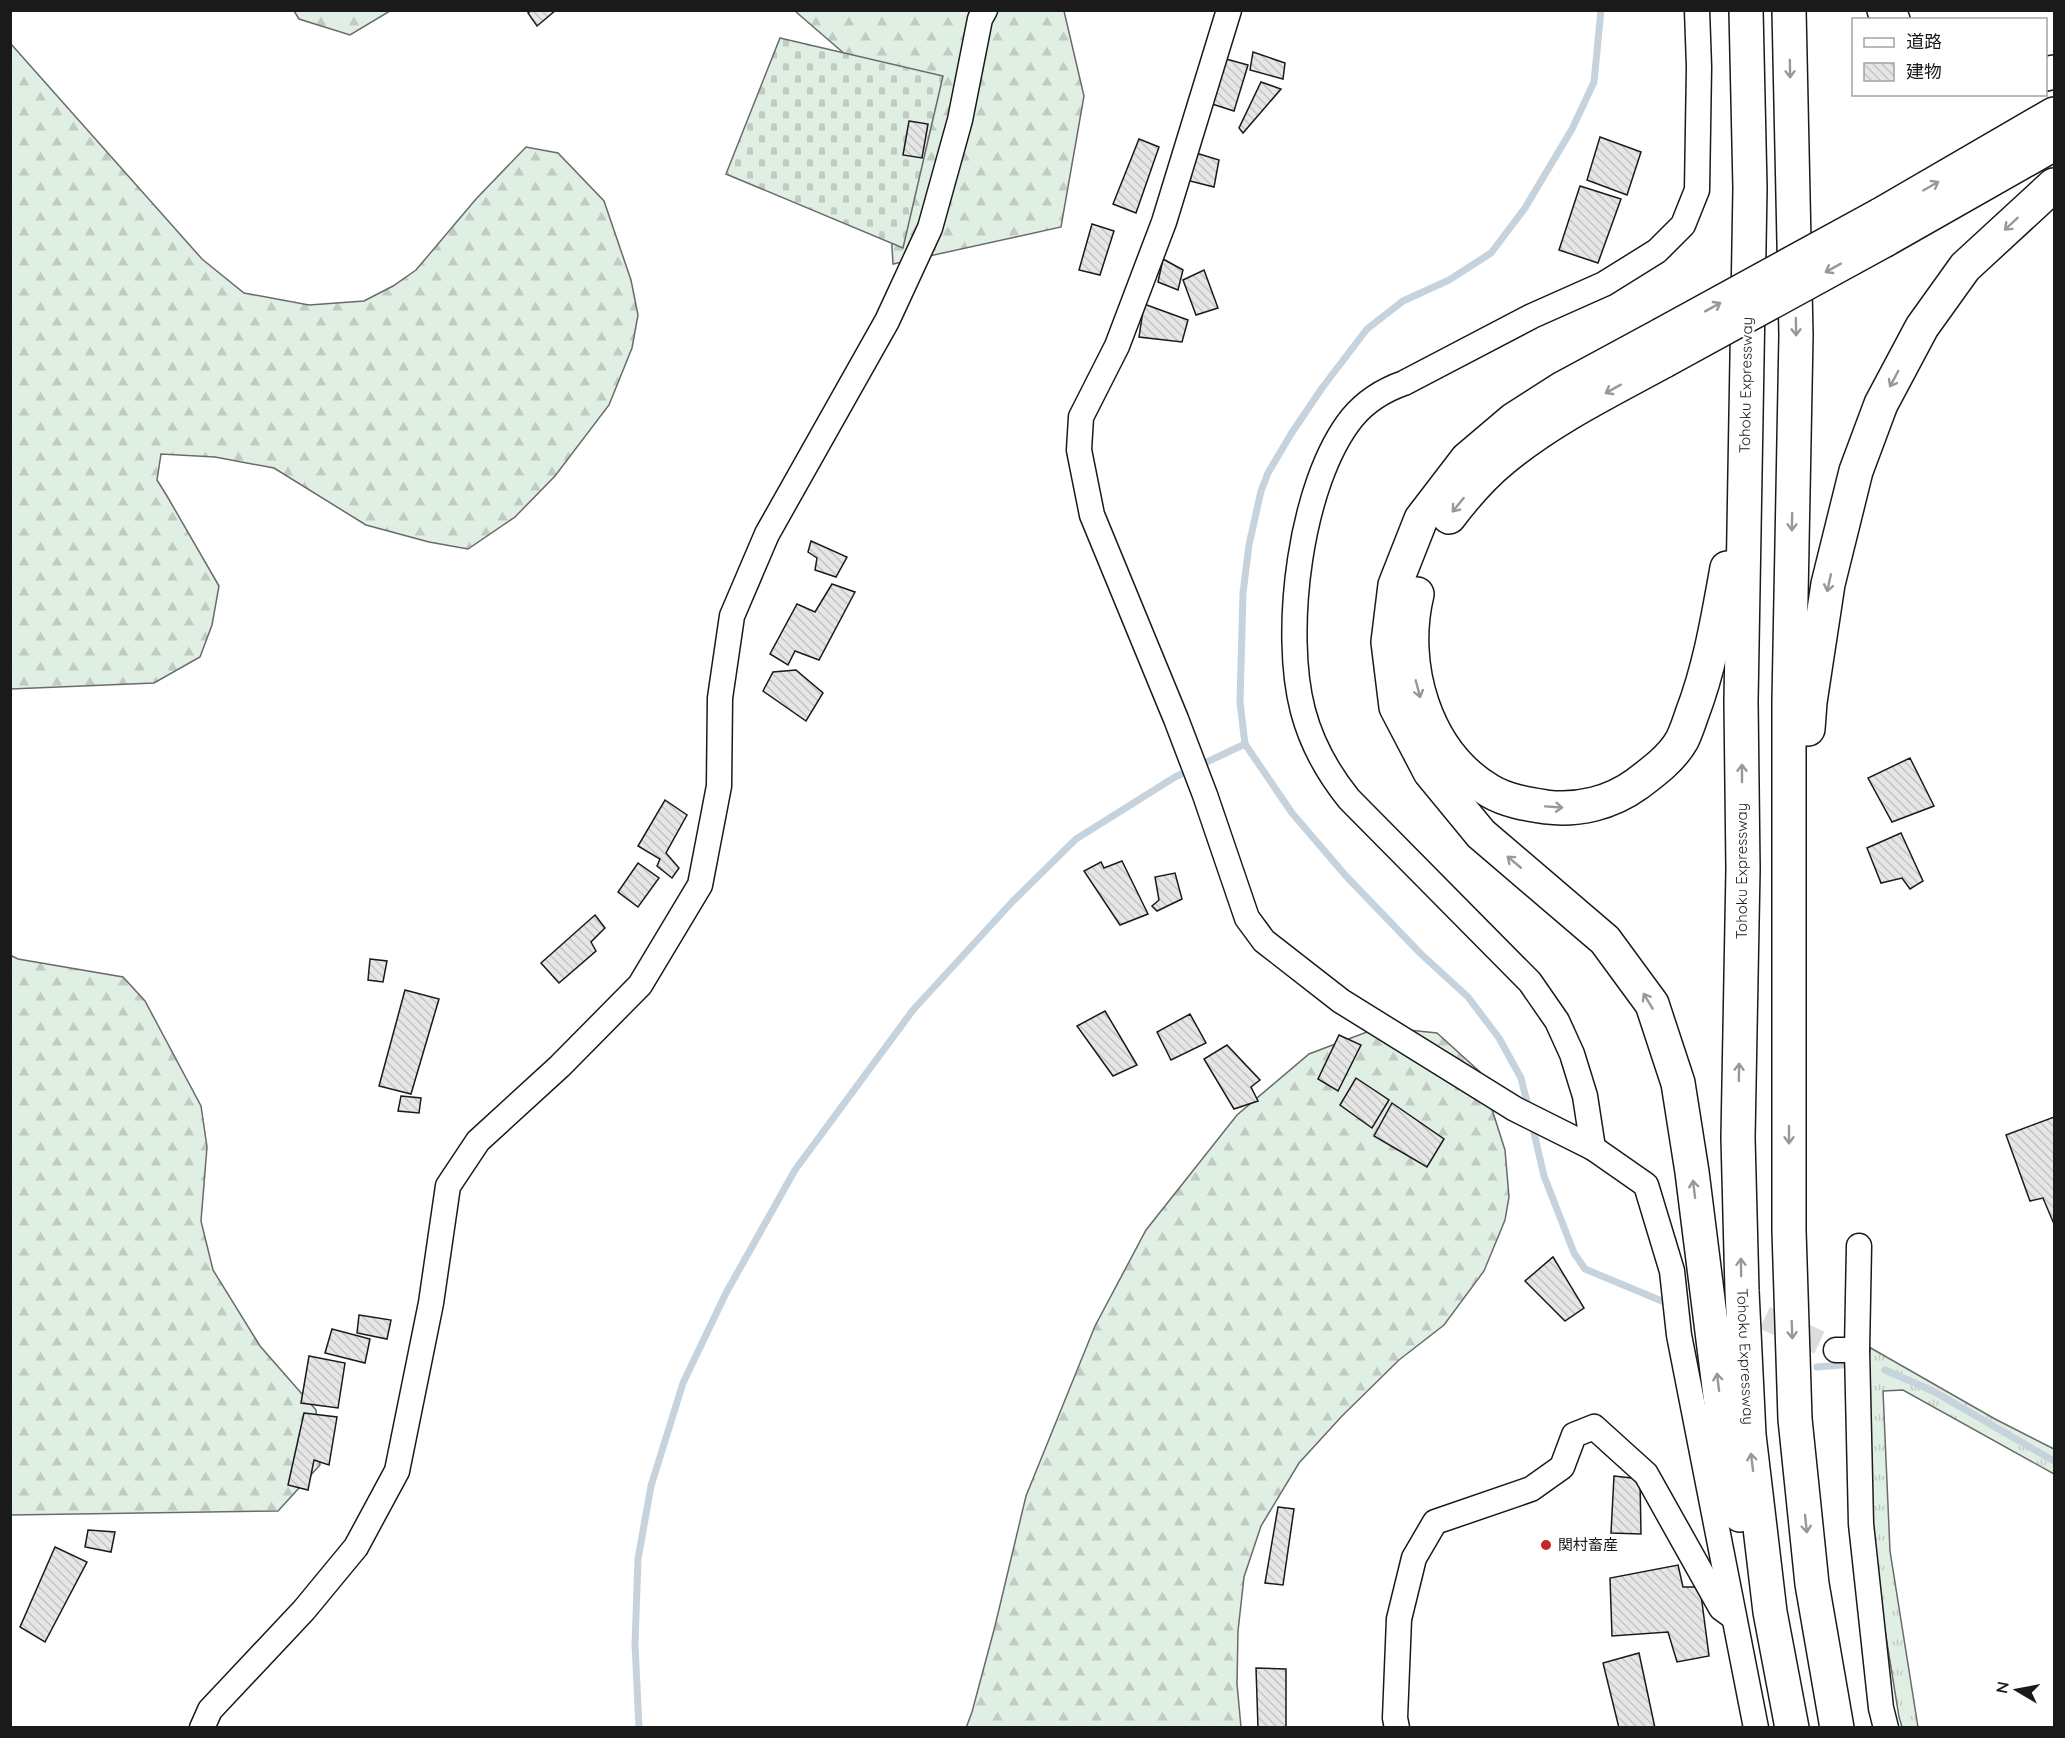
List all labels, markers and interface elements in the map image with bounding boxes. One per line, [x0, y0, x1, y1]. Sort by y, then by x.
legend [1852, 18, 2047, 96]
text: 道路 [1906, 30, 1942, 53]
one-way arrow [1784, 58, 1796, 78]
text: 建物 [1906, 60, 1942, 83]
one-way arrow [1922, 180, 1939, 192]
one-way arrow [2004, 217, 2019, 231]
one-way arrow [1825, 263, 1843, 274]
one-way arrow [1703, 301, 1721, 312]
one-way arrow [1790, 316, 1802, 336]
street label: Tohoku Expressway [1735, 317, 1756, 453]
one-way arrow [1888, 369, 1899, 387]
one-way arrow [1605, 383, 1622, 395]
one-way arrow [1452, 497, 1465, 513]
one-way arrow [1787, 511, 1798, 531]
one-way arrow [1822, 574, 1834, 593]
one-way arrow [1413, 679, 1424, 698]
one-way arrow [1736, 763, 1748, 783]
one-way arrow [1544, 802, 1564, 813]
street label: Tohoku Expressway [1732, 803, 1751, 939]
one-way arrow [1506, 855, 1522, 868]
one-way arrow [1642, 993, 1654, 1010]
one-way arrow [1733, 1063, 1745, 1083]
one-way arrow [1783, 1124, 1795, 1144]
one-way arrow [1689, 1179, 1700, 1199]
one-way arrow [1735, 1258, 1747, 1278]
street label: Tohoku Expressway [1733, 1288, 1758, 1425]
one-way arrow [1786, 1319, 1798, 1339]
one-way arrow [1712, 1373, 1723, 1393]
one-way arrow [1747, 1453, 1758, 1472]
one-way arrow [1801, 1514, 1812, 1533]
place label: 関村畜産 [1558, 1535, 1618, 1554]
marker: 関村畜産 [1539, 1538, 1553, 1552]
north arrow [1987, 1660, 2047, 1720]
text: N [1991, 1680, 2013, 1695]

